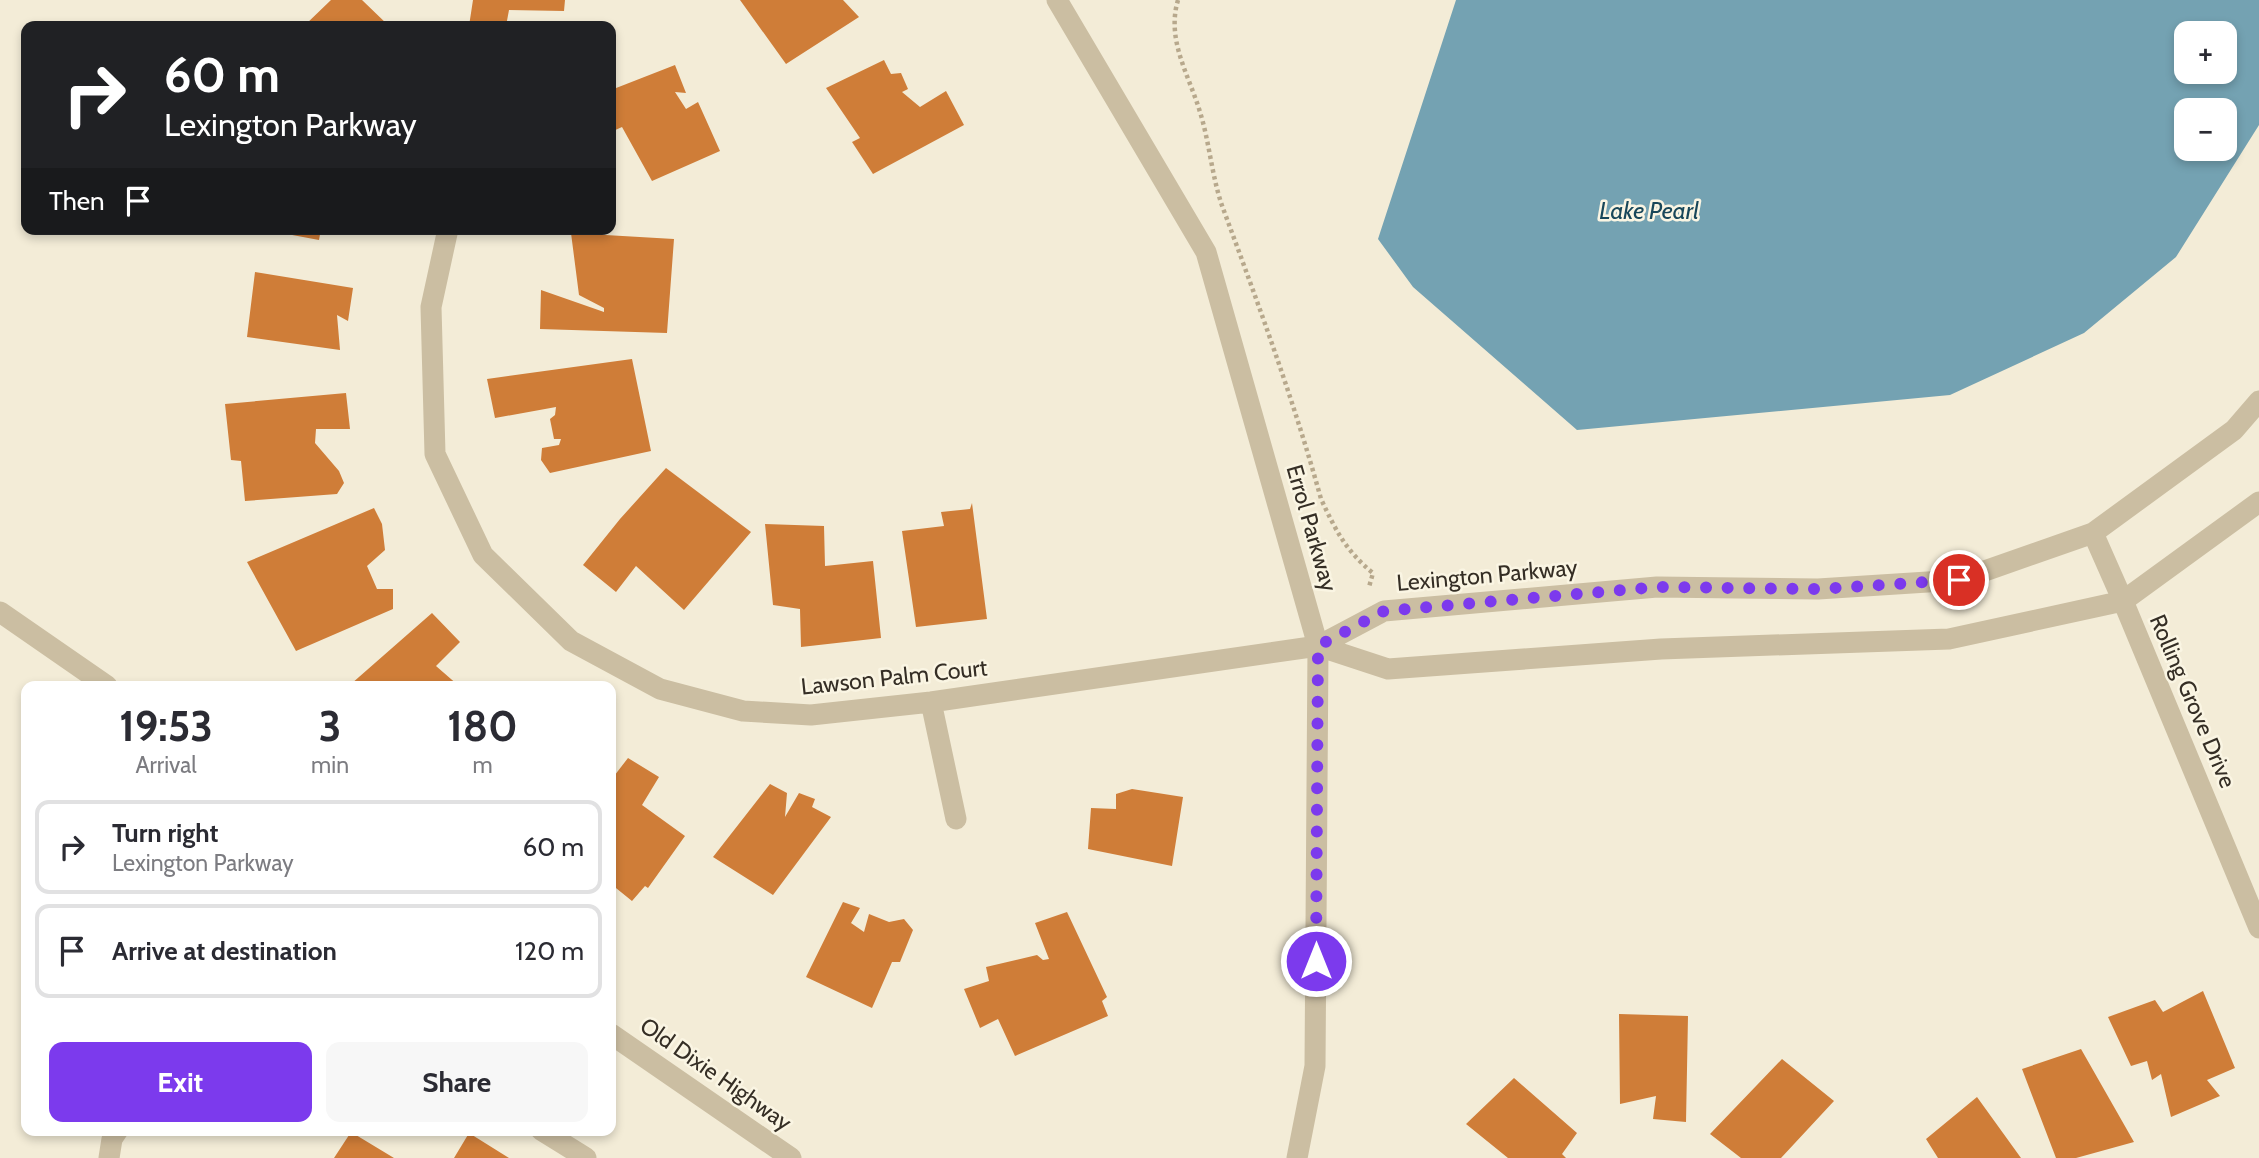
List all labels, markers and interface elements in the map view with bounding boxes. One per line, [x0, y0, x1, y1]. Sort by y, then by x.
map controls [2174, 21, 2237, 161]
button: + [2174, 21, 2237, 84]
text: 60 m [164, 45, 280, 104]
icon: right [49, 49, 140, 140]
button: − [2174, 98, 2237, 161]
text: Lexington Parkway [164, 105, 417, 144]
icon: arrive [119, 182, 157, 220]
text: Then [49, 185, 105, 217]
water label: Lake Pearl [1599, 196, 1699, 225]
street label: Errol Parkway [1281, 462, 1344, 595]
pin [1929, 550, 1989, 610]
street label: Lexington Parkway [1395, 553, 1579, 597]
icon: arrive [1940, 561, 1978, 599]
street label: Rolling Grove Drive [2144, 610, 2242, 792]
street label: Lawson Palm Court [799, 653, 989, 701]
text: 19:53 [119, 700, 213, 752]
text: 3 [319, 700, 341, 752]
text: 180 [447, 700, 518, 752]
text: Arrival [135, 751, 197, 779]
text: min [311, 751, 349, 779]
text: m [472, 751, 493, 779]
text: Turn right [112, 817, 218, 849]
icon: right [53, 828, 91, 866]
text: 60 m [522, 831, 584, 863]
text: Lexington Parkway [112, 849, 294, 877]
position arrow [1279, 924, 1353, 998]
icon: arrive [53, 932, 91, 970]
text: Arrive at destination [112, 935, 337, 967]
text: 120 m [515, 935, 584, 967]
street label: Old Dixie Highway [635, 1011, 797, 1137]
button: Exit [49, 1042, 312, 1122]
button: Share [326, 1042, 588, 1122]

